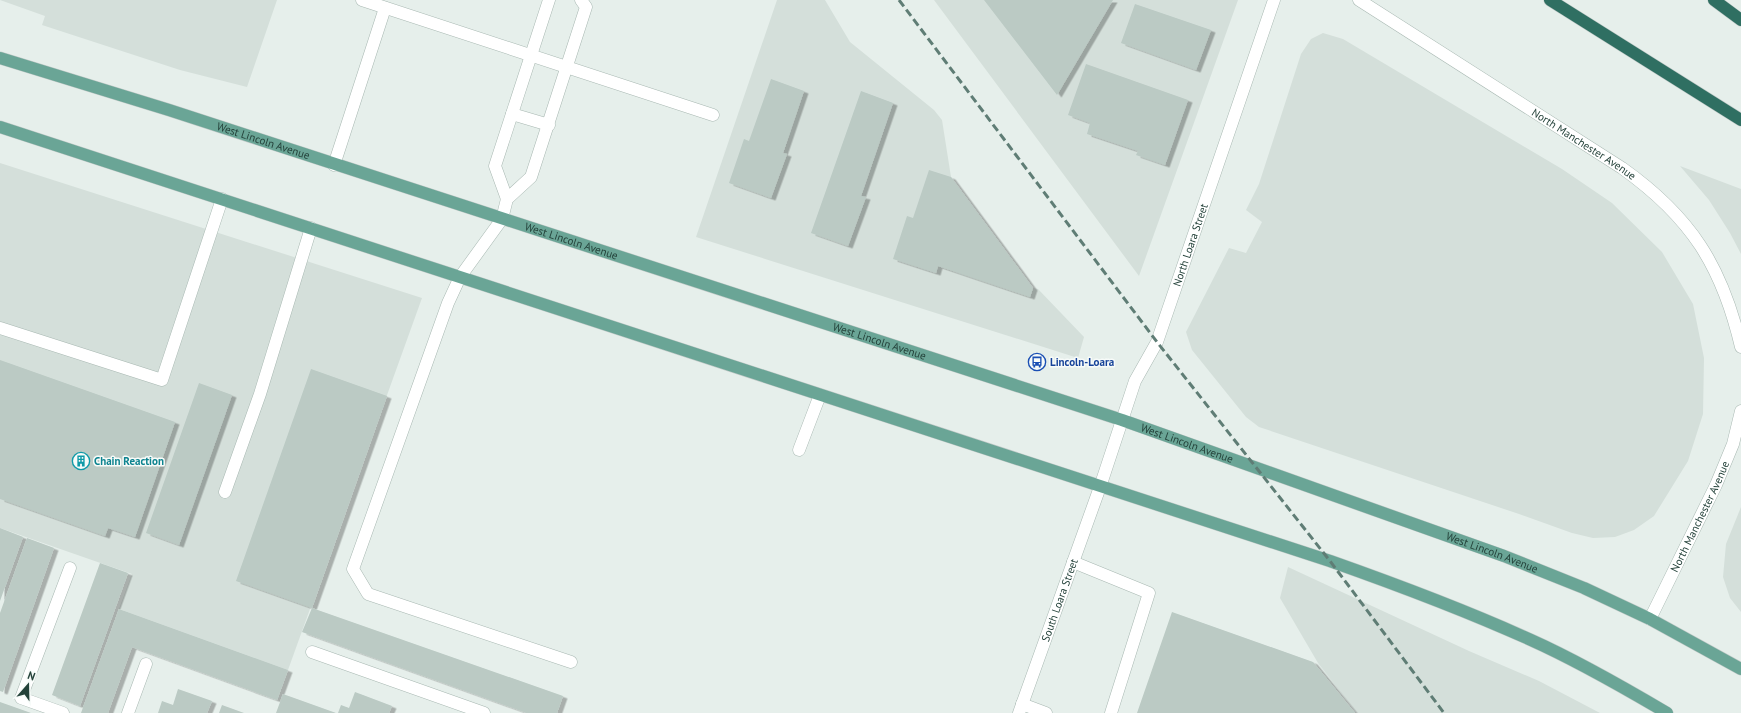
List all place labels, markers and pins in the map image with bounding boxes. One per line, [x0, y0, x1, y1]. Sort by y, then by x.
bus stop icon: Lincoln-Loara [1027, 352, 1047, 372]
place label: Lincoln-Loara [1050, 355, 1114, 369]
building icon: Chain Reaction [71, 451, 91, 471]
place label: Chain Reaction [94, 454, 164, 468]

